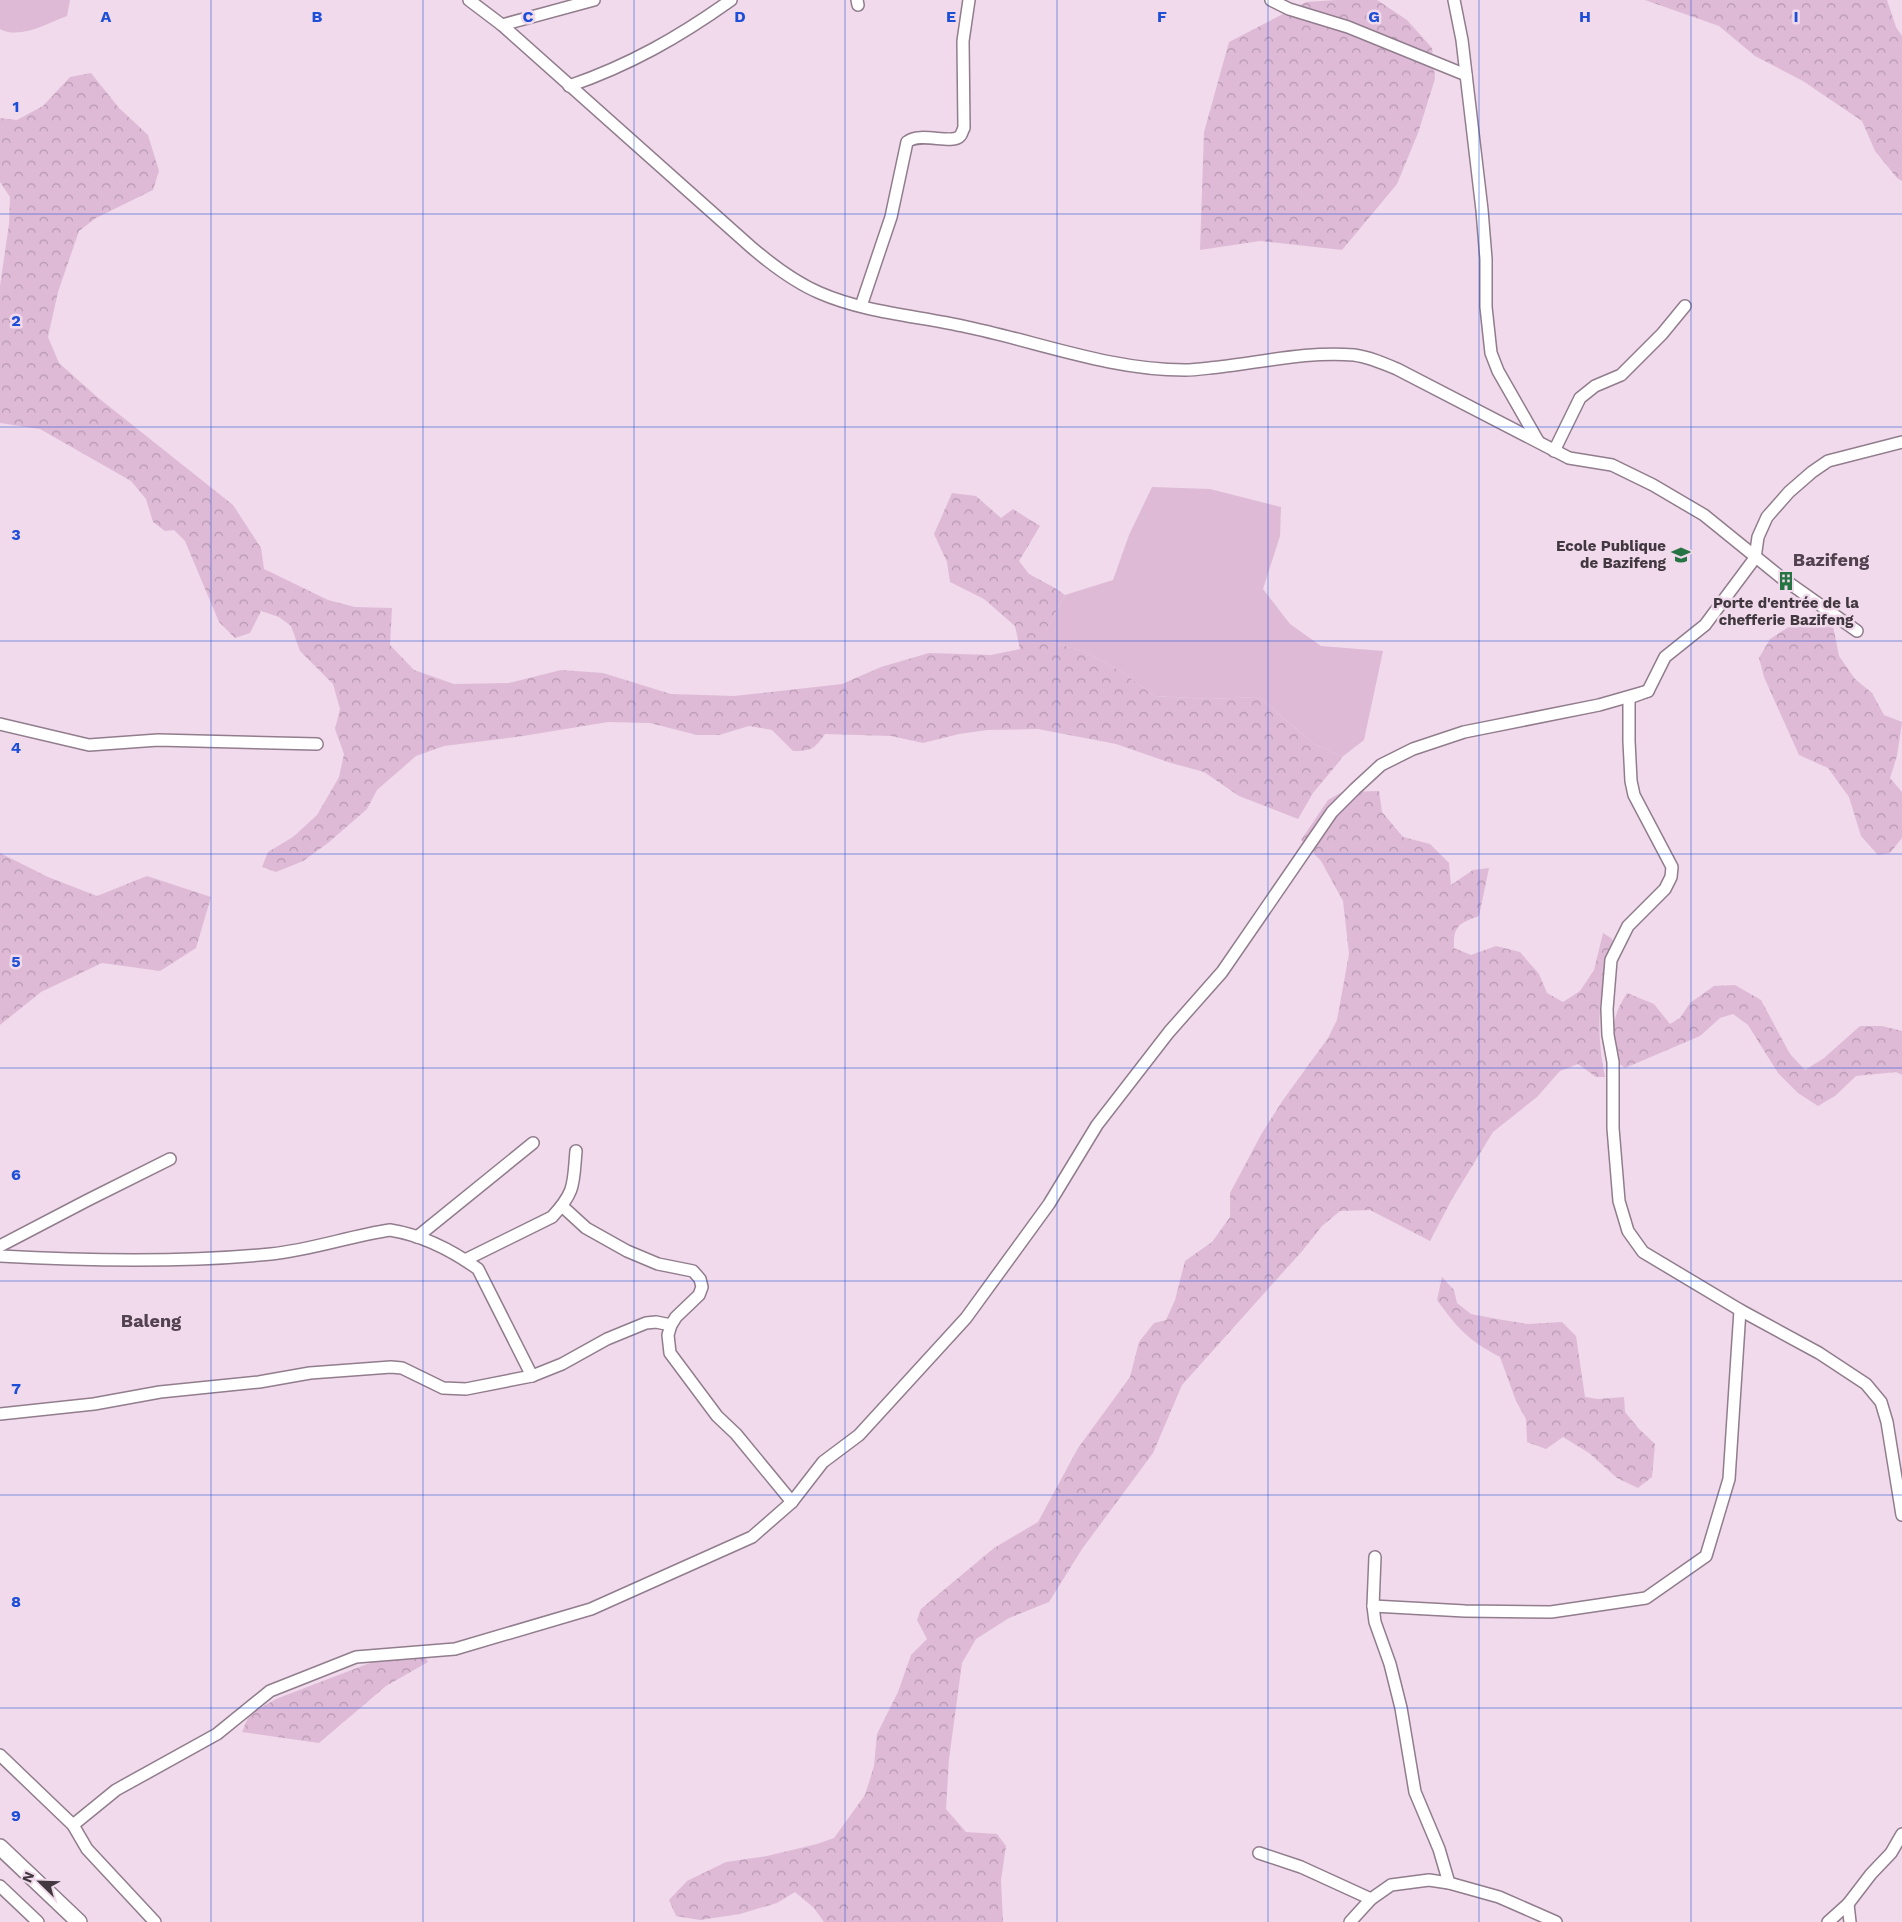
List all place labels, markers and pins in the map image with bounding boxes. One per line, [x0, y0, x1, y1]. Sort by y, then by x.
place label: Ecole Publique de Bazifeng [1556, 537, 1667, 572]
school or university icon: Ecole Publique de Bazifeng [1670, 544, 1692, 566]
building icon: Porte d'entrée de la chefferie Bazifeng [1775, 570, 1797, 592]
place label: Porte d'entrée de la chefferie Bazifeng [1713, 594, 1859, 629]

